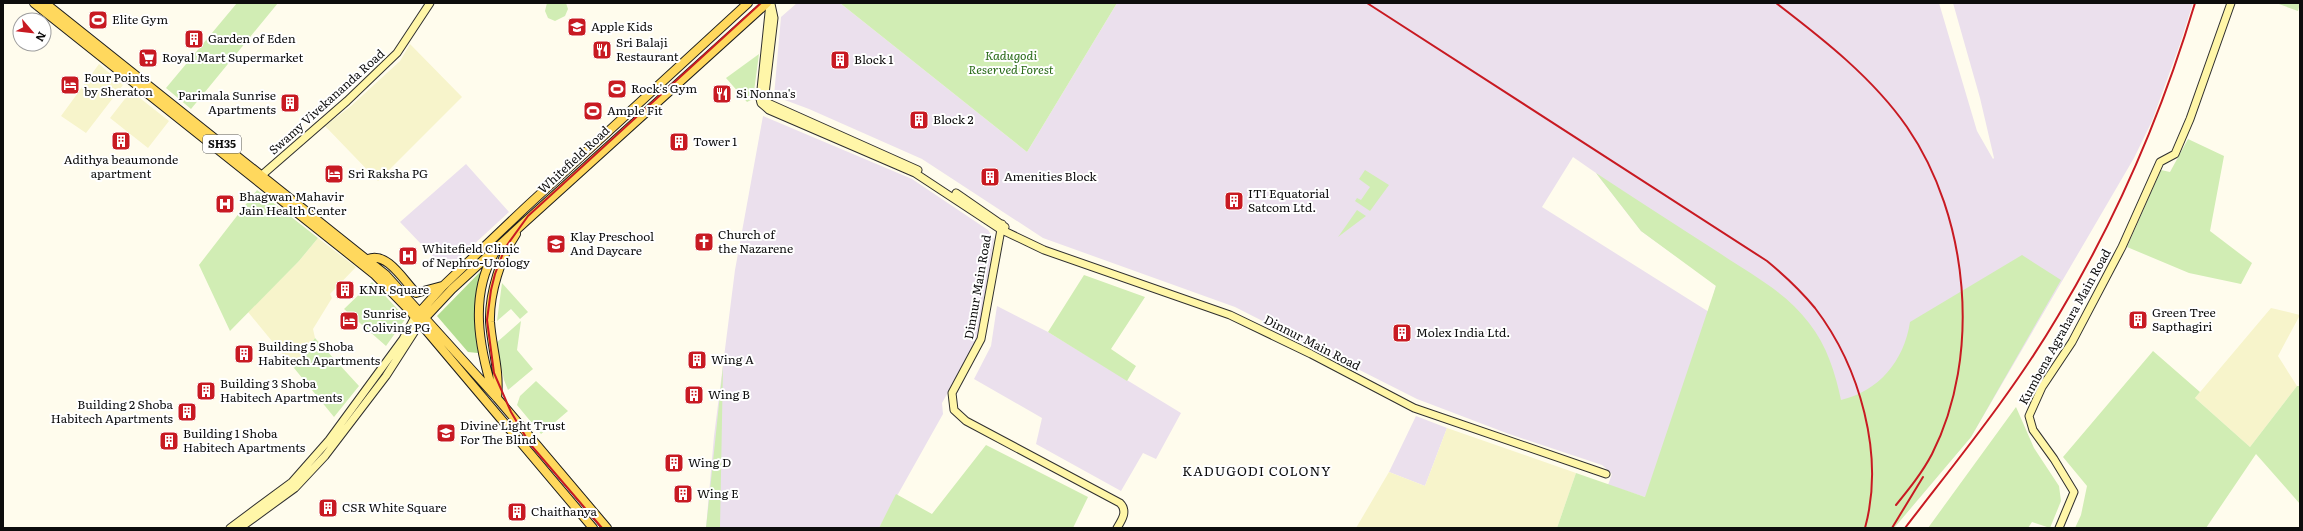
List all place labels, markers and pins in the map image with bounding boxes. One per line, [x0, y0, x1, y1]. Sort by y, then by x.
sports icon: Elite Gym [87, 9, 109, 31]
place label: Elite Gym [112, 10, 168, 28]
school or university icon: Apple Kids [566, 16, 588, 38]
place label: Apple Kids [591, 17, 653, 35]
building icon: Garden of Eden [183, 28, 205, 50]
place label: Garden of Eden [208, 29, 296, 47]
place label: Sri Balaji Restaurant [616, 33, 679, 65]
restaurant icon: Sri Balaji Restaurant [591, 39, 613, 61]
supermarket icon: Royal Mart Supermarket [137, 47, 159, 69]
place label: Royal Mart Supermarket [162, 48, 303, 66]
building icon: Block 1 [829, 49, 851, 71]
place label: Block 1 [854, 50, 893, 68]
place label: Four Points by Sheraton [84, 68, 153, 100]
hotel icon: Four Points by Sheraton [59, 74, 81, 96]
sports icon: Rock's Gym [606, 78, 628, 100]
place label: Rock's Gym [631, 79, 697, 97]
restaurant icon: Si Nonna's [711, 83, 733, 105]
place label: Si Nonna's [736, 84, 796, 102]
place label: Parimala Sunrise Apartments [178, 86, 277, 118]
building icon: Parimala Sunrise Apartments [279, 92, 301, 114]
sports icon: Ample Fit [582, 100, 604, 122]
place label: Ample Fit [607, 101, 663, 119]
building icon: Block 2 [908, 109, 930, 131]
place label: Block 2 [933, 110, 974, 128]
building icon: Adithya beaumonde apartment [110, 130, 132, 152]
building icon: Tower 1 [668, 131, 690, 153]
place label: Tower 1 [693, 132, 737, 150]
place label: Adithya beaumonde apartment [64, 150, 178, 182]
hotel icon: Sri Raksha PG [323, 163, 345, 185]
place label: Sri Raksha PG [348, 164, 428, 182]
building icon: Amenities Block [979, 166, 1001, 188]
place label: Amenities Block [1004, 167, 1097, 185]
place label: ITI Equatorial Satcom Ltd. [1248, 184, 1329, 216]
place label: Bhagwan Mahavir Jain Health Center [239, 187, 347, 219]
building icon: ITI Equatorial Satcom Ltd. [1223, 190, 1245, 212]
hospital icon: Bhagwan Mahavir Jain Health Center [214, 193, 236, 215]
place label: Church of the Nazarene [718, 225, 793, 257]
place label: Klay Preschool And Daycare [570, 227, 654, 259]
church icon: Church of the Nazarene [693, 231, 715, 253]
school or university icon: Klay Preschool And Daycare [545, 233, 567, 255]
place label: Whitefield Clinic of Nephro-Urology [422, 239, 530, 271]
hospital icon: Whitefield Clinic of Nephro-Urology [397, 245, 419, 267]
building icon: KNR Square [334, 279, 356, 301]
place label: KNR Square [359, 280, 429, 298]
place label: Green Tree Sapthagiri [2152, 303, 2216, 335]
place label: Sunrise Coliving PG [363, 304, 430, 336]
building icon: Green Tree Sapthagiri [2127, 309, 2149, 331]
hotel icon: Sunrise Coliving PG [338, 310, 360, 332]
building icon: Molex India Ltd. [1391, 322, 1413, 344]
place label: Molex India Ltd. [1416, 323, 1510, 341]
place label: Building 5 Shoba Habitech Apartments [258, 337, 381, 369]
building icon: Building 5 Shoba Habitech Apartments [233, 343, 255, 365]
building icon: Wing A [686, 349, 708, 371]
place label: Wing A [711, 350, 754, 368]
place label: Building 3 Shoba Habitech Apartments [220, 374, 343, 406]
building icon: Building 3 Shoba Habitech Apartments [195, 380, 217, 402]
building icon: Wing B [683, 384, 705, 406]
place label: Wing B [708, 385, 750, 403]
place label: Building 2 Shoba Habitech Apartments [51, 395, 174, 427]
building icon: Building 2 Shoba Habitech Apartments [176, 401, 198, 423]
place label: Divine Light Trust For The Blind [460, 416, 566, 448]
school or university icon: Divine Light Trust For The Blind [435, 422, 457, 444]
place label: Building 1 Shoba Habitech Apartments [183, 424, 306, 456]
building icon: Building 1 Shoba Habitech Apartments [158, 430, 180, 452]
building icon: Wing D [663, 452, 685, 474]
place label: Wing D [688, 453, 731, 471]
building icon: Wing E [672, 483, 694, 505]
place label: Wing E [697, 484, 739, 502]
building icon: CSR White Square [317, 497, 339, 519]
place label: CSR White Square [342, 498, 447, 516]
building icon: Chaithanya [506, 501, 528, 523]
place label: Chaithanya [531, 502, 597, 520]

